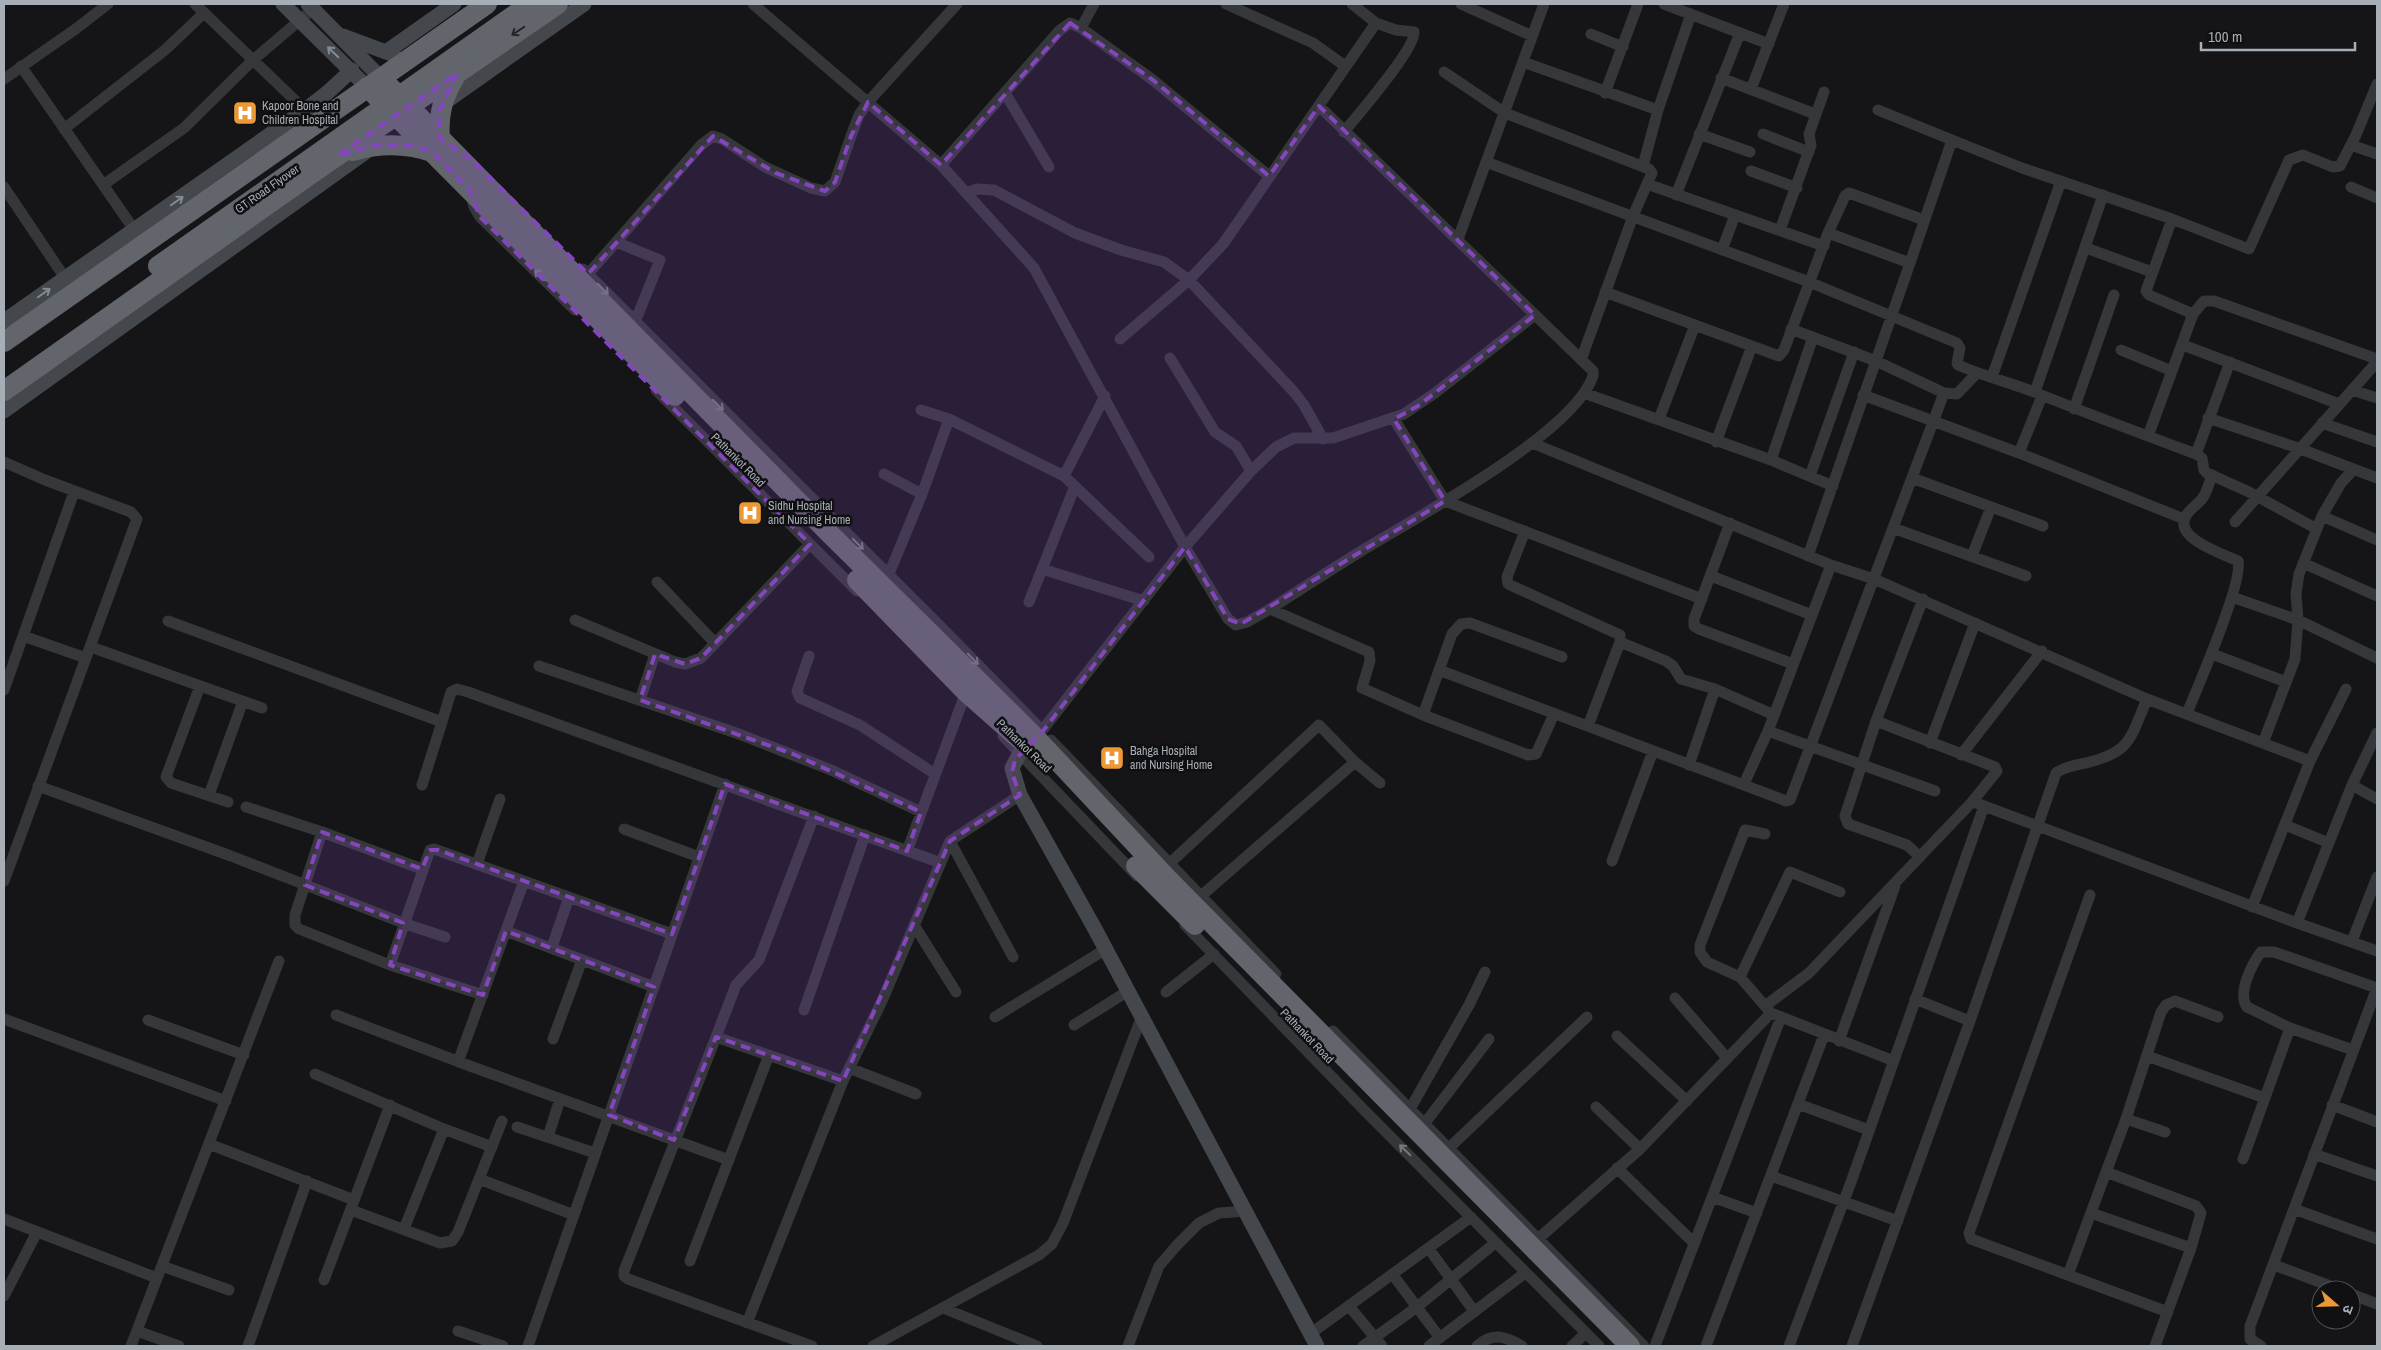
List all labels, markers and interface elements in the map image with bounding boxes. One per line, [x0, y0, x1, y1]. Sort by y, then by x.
scale bar [2201, 20, 2355, 52]
one-way arrow [511, 26, 525, 36]
text: 100 m [2208, 26, 2242, 47]
one-way arrow [327, 46, 340, 58]
place label: Kapoor Bone and Children Hospital [262, 98, 339, 128]
hospital icon: Kapoor Bone and Children Hospital [232, 100, 258, 126]
street label: GT Road Flyover [232, 161, 303, 217]
one-way arrow [170, 196, 184, 206]
one-way arrow [534, 269, 546, 281]
one-way arrow [597, 283, 609, 296]
one-way arrow [36, 288, 50, 298]
one-way arrow [711, 399, 724, 411]
street label: Pathankot Road [707, 429, 769, 491]
place label: Sidhu Hospital and Nursing Home [768, 498, 851, 528]
hospital icon: Sidhu Hospital and Nursing Home [737, 500, 763, 526]
one-way arrow [852, 538, 864, 550]
one-way arrow [967, 653, 979, 665]
street label: Pathankot Road [993, 716, 1055, 776]
place label: Bahga Hospital and Nursing Home [1130, 743, 1213, 773]
hospital icon: Bahga Hospital and Nursing Home [1099, 745, 1125, 771]
street label: Pathankot Road [1277, 1005, 1337, 1067]
one-way arrow [1398, 1144, 1411, 1156]
north arrow [2311, 1280, 2361, 1330]
text: उ [2338, 1303, 2358, 1317]

